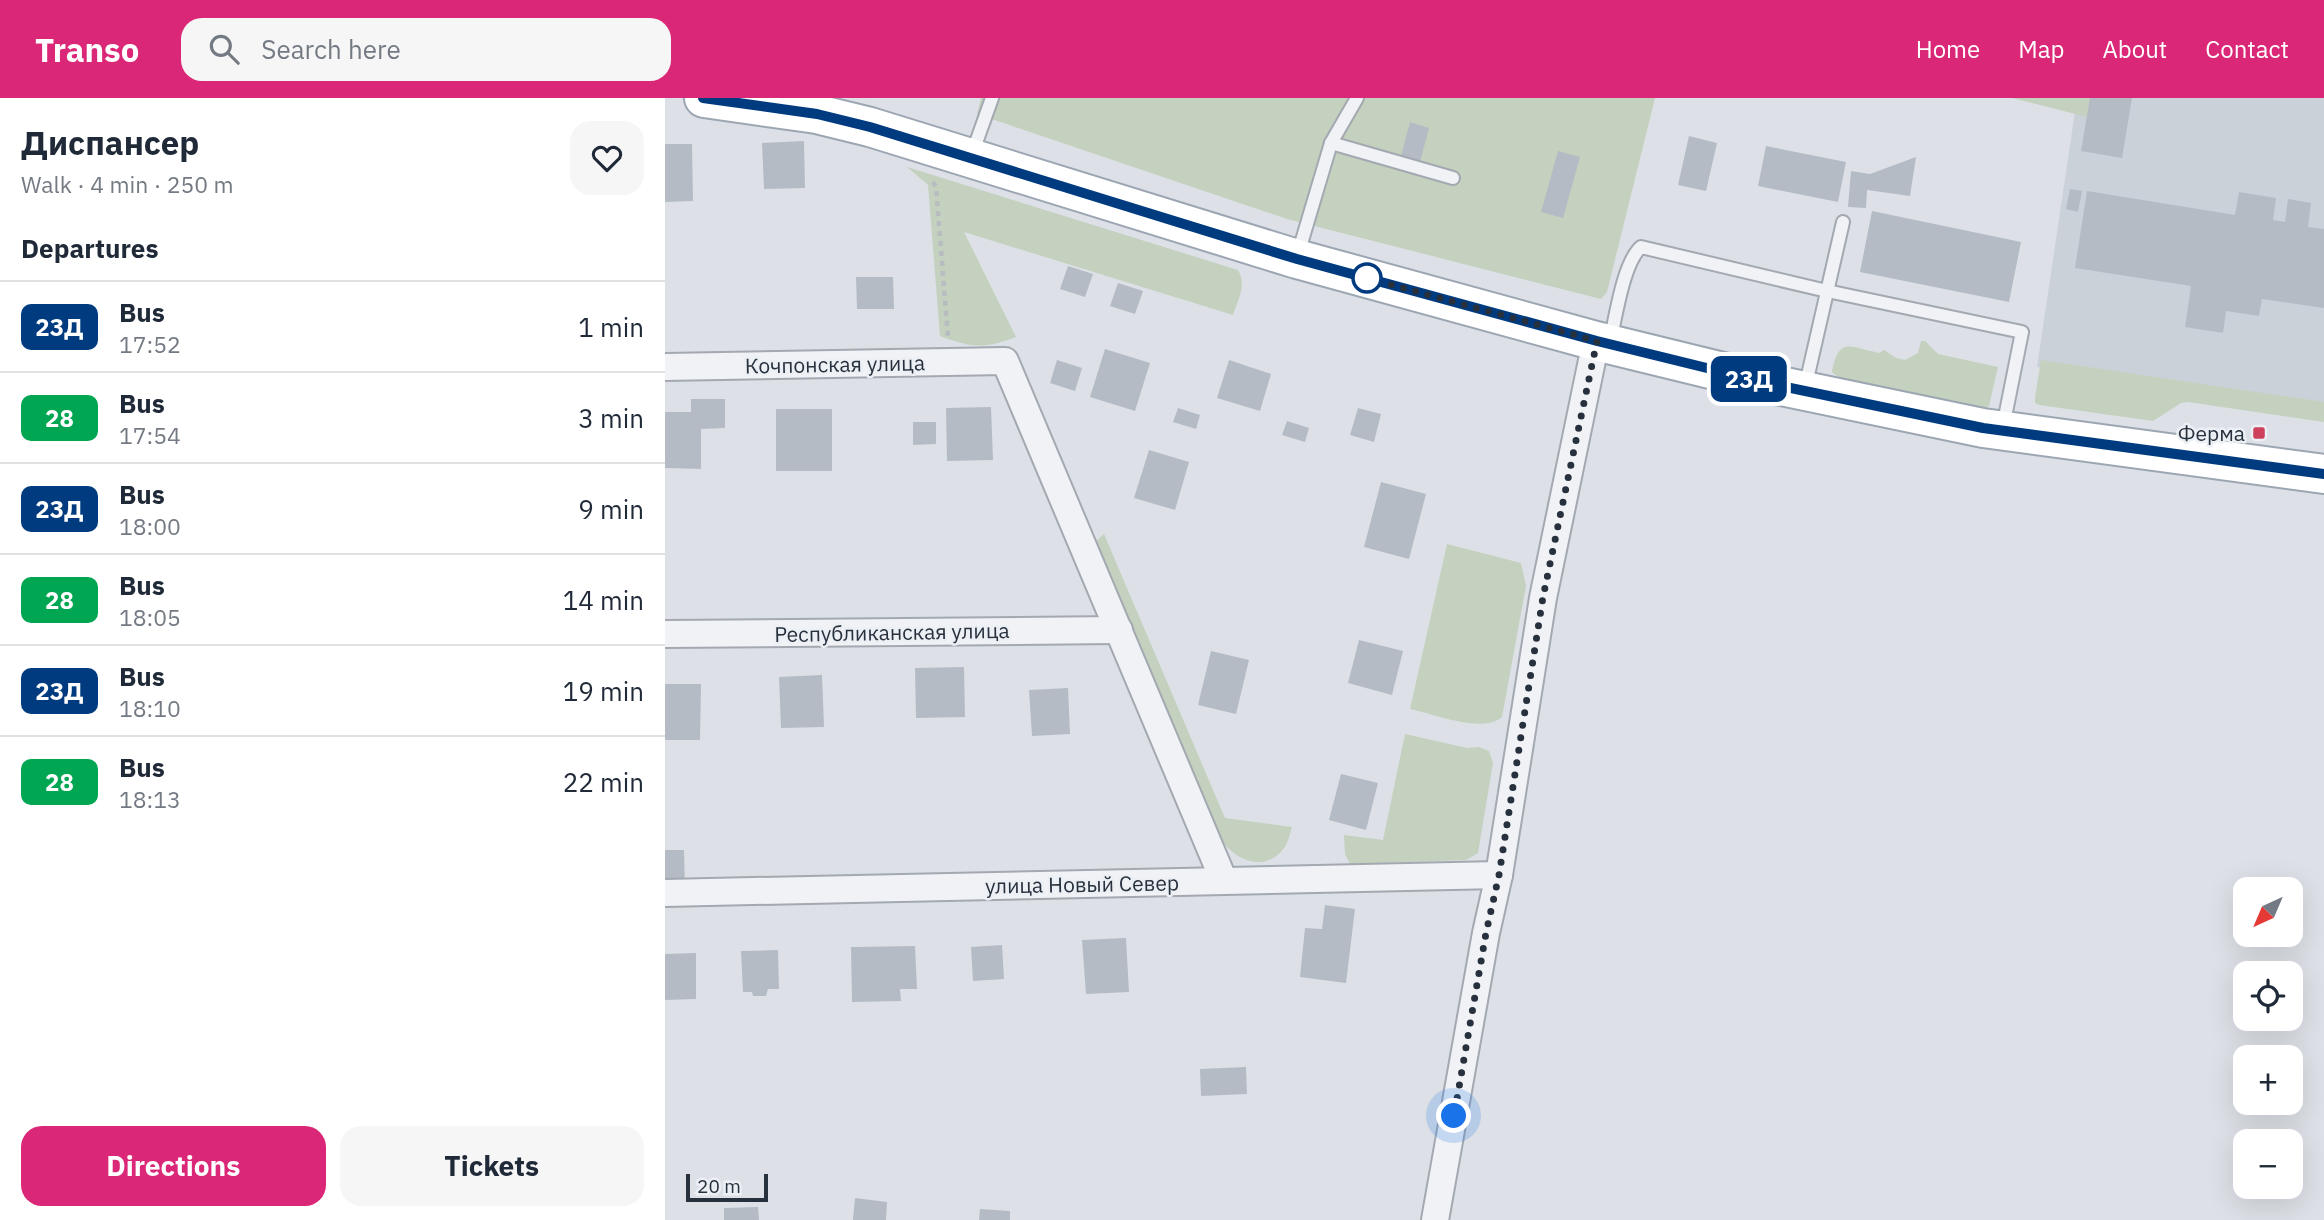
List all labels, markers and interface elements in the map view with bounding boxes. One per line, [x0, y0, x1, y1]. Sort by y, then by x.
search box [181, 18, 671, 81]
text: Transo [35, 28, 139, 71]
icon: search [205, 30, 243, 68]
text: Search here [261, 32, 401, 66]
text: Home [1916, 33, 1980, 65]
text: Map [2018, 33, 2064, 65]
text: About [2102, 33, 2167, 65]
text: Contact [2205, 33, 2289, 65]
text: Диспансер [21, 121, 199, 164]
button: heart [570, 121, 644, 195]
text: Walk · 4 min · 250 m [21, 169, 234, 199]
text: Departures [21, 231, 159, 265]
unlabelled marker [1352, 263, 1382, 293]
text: Bus [119, 295, 165, 329]
text: 1 min [578, 310, 644, 344]
text: 23Д [35, 311, 84, 343]
text: 17:52 [119, 329, 181, 359]
street label: Кочпонская улица [745, 348, 925, 380]
line badge: 23Д [1709, 356, 1789, 402]
text: 23Д [1725, 363, 1773, 395]
text: Bus [119, 386, 165, 420]
text: 3 min [578, 401, 644, 435]
text: 28 [45, 402, 74, 434]
place label: Ферма [2178, 419, 2245, 447]
text: 17:54 [119, 420, 181, 450]
marker: Ферма [2251, 425, 2267, 441]
text: Bus [119, 477, 165, 511]
text: 9 min [578, 492, 644, 526]
text: 23Д [35, 493, 84, 525]
text: 18:00 [119, 511, 181, 541]
text: Bus [119, 568, 165, 602]
text: 14 min [563, 583, 644, 617]
text: 28 [45, 584, 74, 616]
text: 18:05 [119, 602, 181, 632]
street label: Республиканская улица [774, 616, 1010, 648]
text: Bus [119, 659, 165, 693]
text: 19 min [563, 674, 644, 708]
text: 23Д [35, 675, 84, 707]
text: 18:10 [119, 693, 181, 723]
text: Bus [119, 750, 165, 784]
text: 22 min [563, 765, 644, 799]
text: 28 [45, 766, 74, 798]
text: 18:13 [119, 784, 181, 814]
street label: улица Новый Север [985, 868, 1179, 900]
north arrow [2233, 877, 2303, 947]
map controls [2233, 877, 2303, 1199]
button: locate [2233, 961, 2303, 1031]
button: + [2233, 1045, 2303, 1115]
your location [1436, 1098, 1471, 1133]
button: Directions [21, 1126, 326, 1206]
button: Tickets [340, 1126, 644, 1206]
button: − [2233, 1129, 2303, 1199]
scale bar [686, 1171, 768, 1203]
text: 20 m [697, 1174, 741, 1198]

